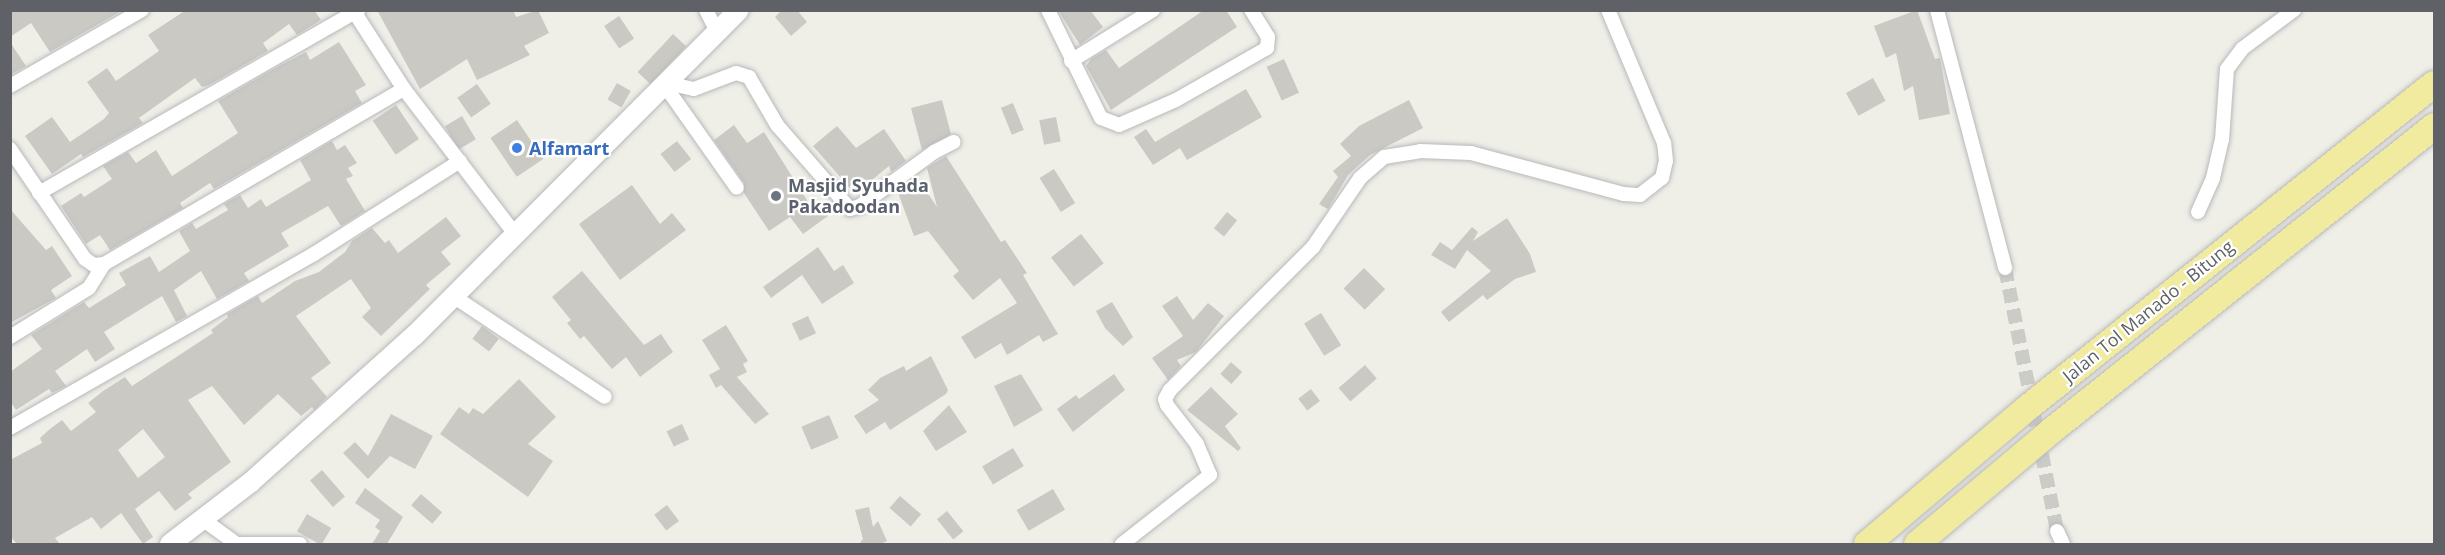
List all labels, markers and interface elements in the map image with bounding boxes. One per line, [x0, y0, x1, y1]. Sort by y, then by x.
place label: Alfamart [529, 137, 609, 159]
marker: Alfamart [510, 141, 524, 155]
place label: Masjid Syuhada Pakadoodan [788, 175, 929, 218]
marker: Masjid Syuhada Pakadoodan [769, 189, 783, 203]
street label: Jalan Tol Manado - Bitung [2058, 235, 2238, 387]

